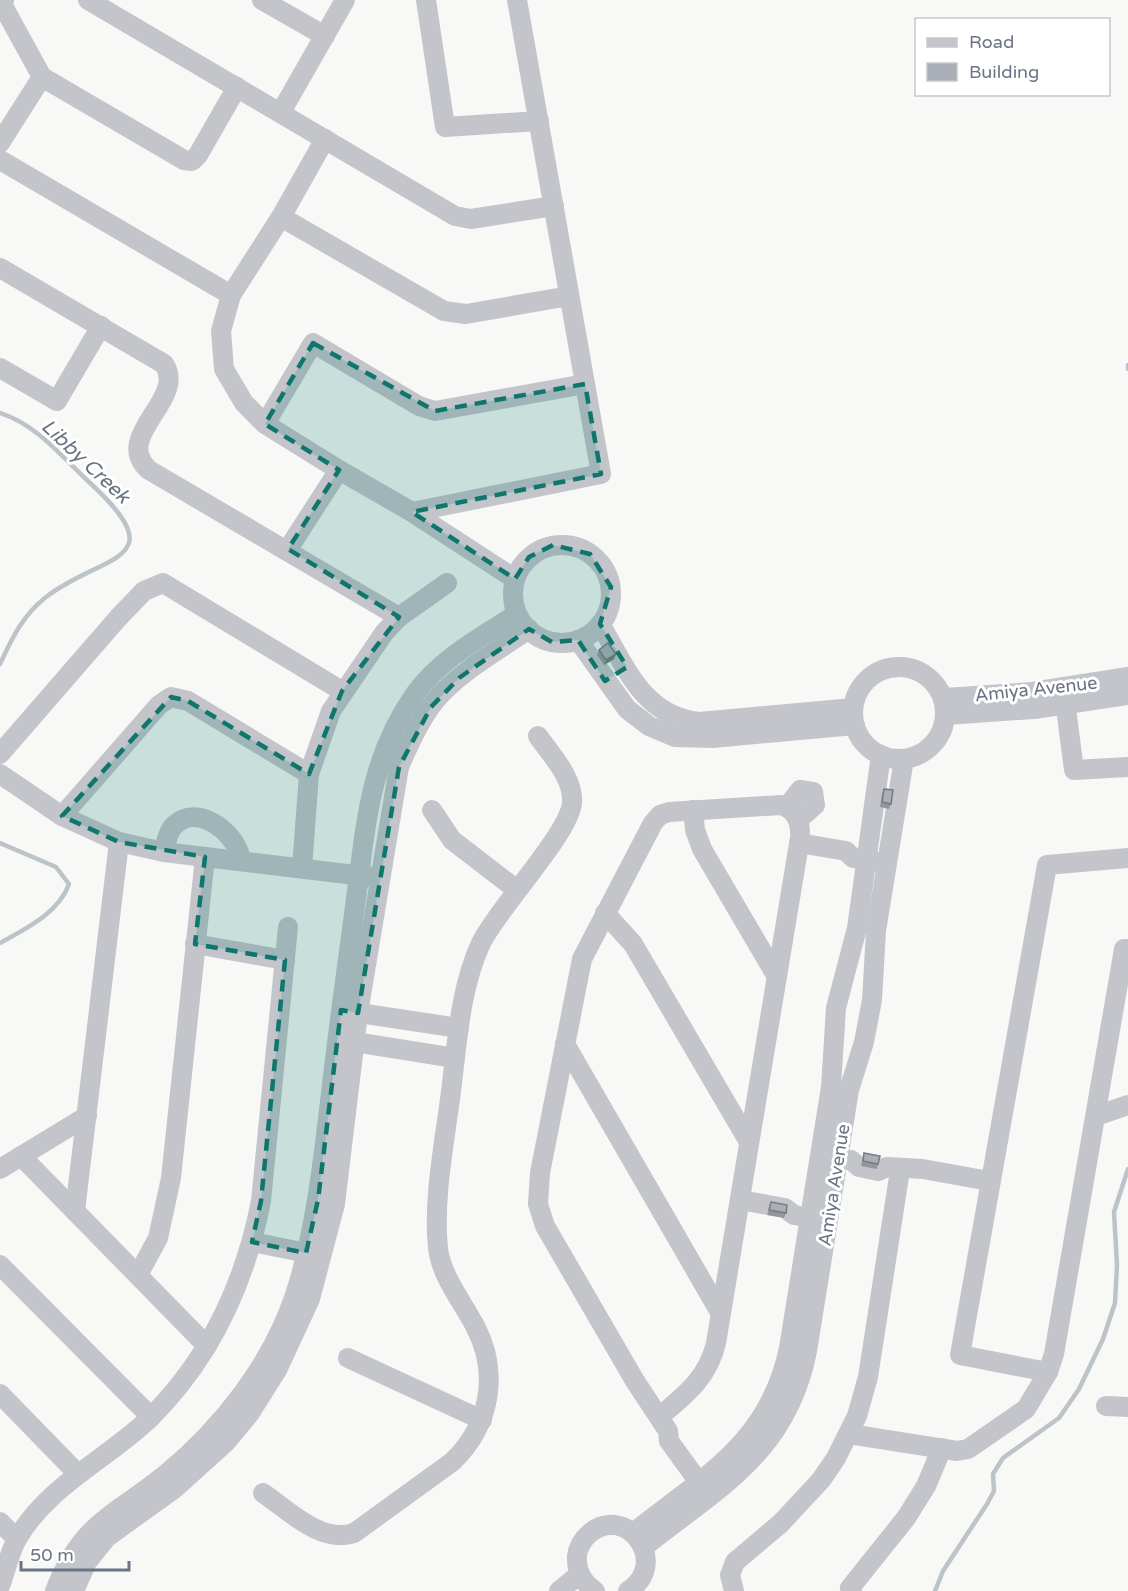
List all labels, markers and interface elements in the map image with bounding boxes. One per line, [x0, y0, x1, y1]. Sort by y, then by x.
legend [915, 18, 1110, 96]
text: Road [969, 31, 1014, 53]
text: Building [969, 61, 1039, 83]
water label: Libby Creek [36, 415, 136, 510]
street label: Amiya Avenue [974, 672, 1098, 706]
street label: Amiya Avenue [814, 1122, 854, 1248]
scale bar [21, 1534, 129, 1572]
text: 50 m [30, 1544, 74, 1566]

